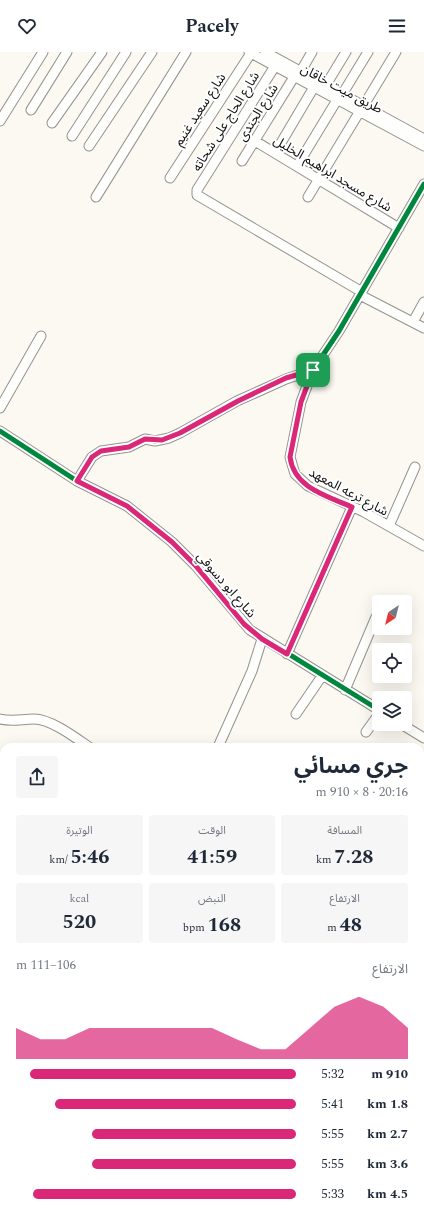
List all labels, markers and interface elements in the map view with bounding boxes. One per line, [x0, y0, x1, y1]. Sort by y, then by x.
text: Pacely [185, 13, 239, 40]
icon: heart [16, 15, 38, 37]
icon: menu [386, 15, 408, 37]
street label: طريق ميت خاقان [297, 59, 386, 119]
street label: شارع الحاج على شحاته [187, 68, 265, 175]
street label: شارع سعيد غنيم [169, 69, 231, 150]
street label: شارع الجندى [232, 80, 283, 145]
street label: شارع مسجد ابراهيم الخليل [269, 130, 396, 217]
pin [296, 353, 330, 387]
icon: arrive [302, 359, 324, 381]
street label: شارع ترعه المعهد [305, 462, 392, 521]
street label: شارع ابو دسوقي [192, 547, 261, 622]
north arrow [372, 595, 412, 635]
map controls [372, 595, 412, 731]
button: locate [372, 643, 412, 683]
button: layers [372, 691, 412, 731]
text: جري مسائي [294, 750, 408, 783]
button: share [16, 756, 58, 798]
text: 20:16 · 8 × 910 m [316, 782, 408, 802]
text: الوتيرة [66, 822, 93, 839]
text: الوقت [198, 822, 226, 839]
text: المسافة [327, 822, 362, 839]
text: 5:46 [70, 842, 109, 872]
text: 41:59 [187, 842, 237, 872]
text: 7.28 [334, 842, 373, 872]
text: /km [49, 851, 70, 868]
text: km [316, 851, 334, 868]
text: kcal [69, 890, 89, 907]
text: النبض [198, 890, 226, 907]
text: الارتفاع [330, 890, 360, 907]
text: 520 [63, 907, 96, 937]
text: 168 [207, 910, 241, 940]
text: 48 [340, 910, 362, 940]
text: bpm [183, 919, 207, 936]
text: m [327, 919, 340, 936]
text: 106–111 m [16, 955, 76, 975]
text: الارتفاع [372, 959, 408, 979]
text: 5:32 [321, 1064, 344, 1084]
text: 910 m [371, 1064, 408, 1084]
text: 5:41 [321, 1094, 344, 1114]
text: 1.8 km [367, 1094, 408, 1114]
text: 5:55 [321, 1124, 344, 1144]
text: 2.7 km [367, 1124, 408, 1144]
text: 5:55 [321, 1154, 344, 1174]
text: 3.6 km [367, 1154, 408, 1174]
text: 5:33 [321, 1184, 344, 1204]
text: 4.5 km [367, 1184, 408, 1204]

